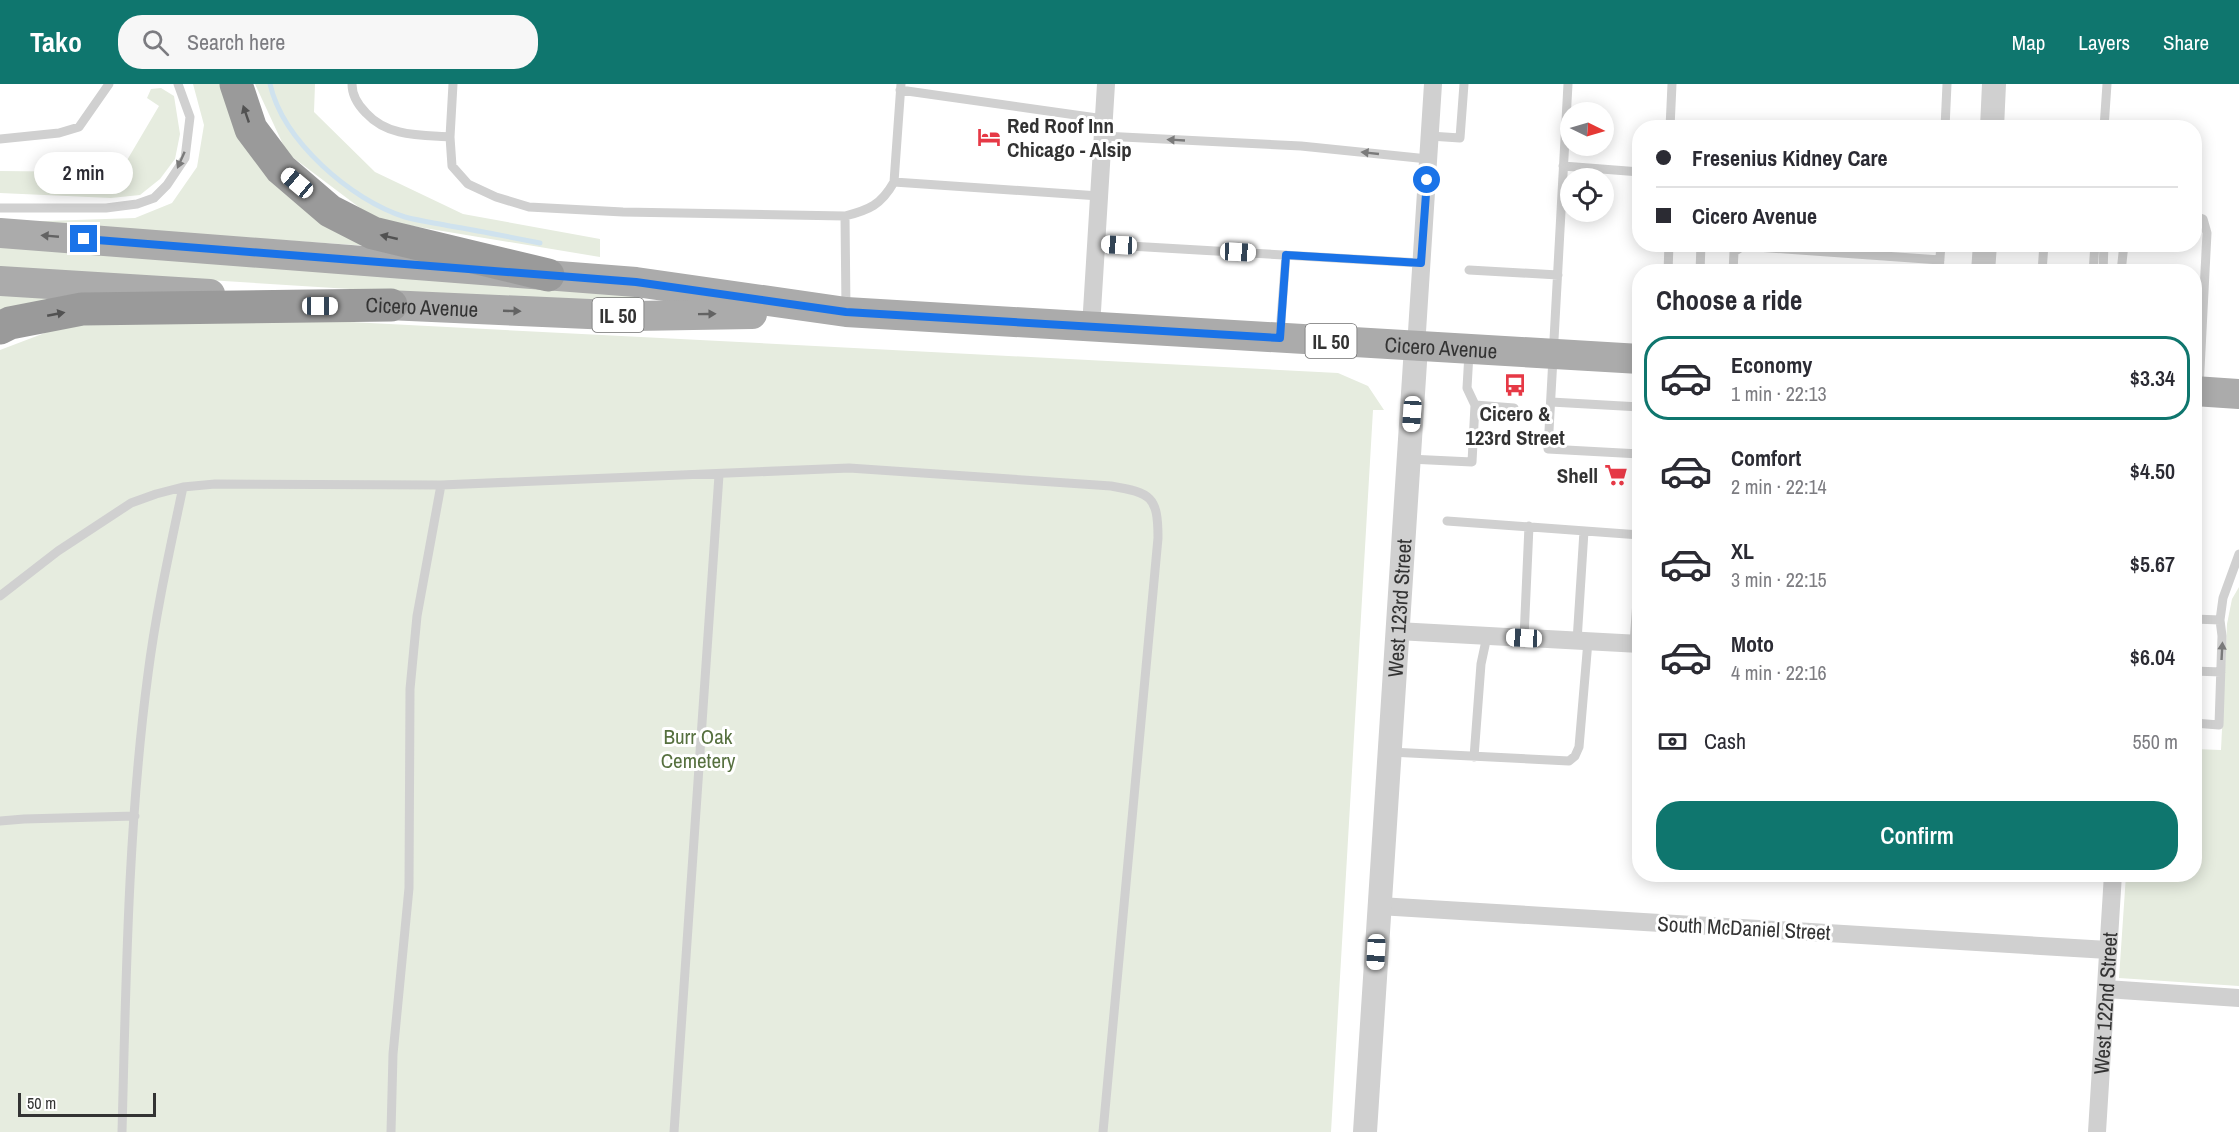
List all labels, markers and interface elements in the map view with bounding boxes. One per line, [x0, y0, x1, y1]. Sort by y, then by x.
search box [118, 15, 538, 69]
text: Tako [30, 23, 82, 61]
icon: search [139, 26, 172, 59]
text: Search here [187, 27, 285, 57]
text: Map [2012, 28, 2045, 57]
text: Layers [2078, 28, 2130, 57]
text: Share [2163, 28, 2209, 57]
north arrow [1560, 102, 1614, 156]
map controls [1560, 102, 1614, 222]
one-way arrow [241, 105, 251, 123]
place label: Red Roof Inn Chicago - Alsip [1007, 111, 1132, 164]
hotel icon: Red Roof Inn Chicago - Alsip [976, 124, 1002, 150]
one-way arrow [1166, 135, 1185, 144]
text: Fresenius Kidney Care [1692, 143, 1888, 173]
one-way arrow [1360, 148, 1379, 158]
one-way arrow [177, 151, 187, 169]
callout: 2 min [34, 152, 134, 194]
text: 2 min [62, 159, 105, 186]
car [277, 165, 317, 201]
route start [1413, 166, 1440, 193]
button: locate [1560, 168, 1614, 222]
text: Cicero Avenue [1692, 201, 1817, 231]
route end [70, 225, 97, 252]
one-way arrow [41, 231, 60, 241]
one-way arrow [380, 232, 398, 242]
car [1101, 235, 1137, 255]
car [1220, 242, 1256, 262]
text: Choose a ride [1656, 282, 1802, 318]
street label: Cicero Avenue [365, 290, 479, 324]
car [302, 297, 338, 315]
road number: IL 50 [592, 298, 644, 332]
one-way arrow [503, 306, 522, 315]
one-way arrow [47, 309, 66, 318]
one-way arrow [698, 310, 717, 319]
road number: IL 50 [1306, 324, 1356, 358]
street label: Cicero Avenue [1384, 329, 1498, 365]
text: Economy [1731, 350, 1812, 380]
icon: car [1659, 351, 1713, 405]
text: $3.34 [2130, 363, 2175, 393]
bus stop icon: Cicero & 123rd Street [1502, 372, 1528, 398]
text: 1 min · 22:13 [1731, 380, 1827, 407]
car [1402, 395, 1422, 433]
place label: Cicero & 123rd Street [1465, 399, 1565, 452]
text: Comfort [1731, 443, 1801, 473]
icon: car [1659, 444, 1713, 498]
text: $4.50 [2130, 456, 2175, 486]
place label: Shell [1557, 461, 1598, 490]
supermarket icon: Shell [1603, 462, 1629, 488]
text: 2 min · 22:14 [1731, 473, 1827, 500]
text: XL [1731, 536, 1754, 566]
icon: car [1659, 537, 1713, 591]
street label: West 123rd Street [1380, 538, 1418, 678]
text: $5.67 [2130, 549, 2175, 579]
text: 3 min · 22:15 [1731, 566, 1827, 593]
car [1506, 628, 1542, 648]
text: Moto [1731, 629, 1774, 659]
icon: car [1659, 630, 1713, 684]
text: $6.04 [2130, 642, 2175, 672]
one-way arrow [2217, 642, 2226, 661]
text: 4 min · 22:16 [1731, 659, 1827, 686]
park label: Burr Oak Cemetery [661, 722, 736, 775]
icon: cash [1656, 725, 1689, 758]
text: Cash [1704, 726, 1746, 756]
text: 550 m [2132, 728, 2178, 755]
button: Confirm [1656, 801, 2178, 870]
street label: South McDaniel Street [1657, 909, 1831, 947]
street label: West 122nd Street [2086, 931, 2124, 1075]
car [1366, 934, 1386, 970]
scale bar [18, 1090, 156, 1118]
text: 50 m [27, 1092, 56, 1114]

